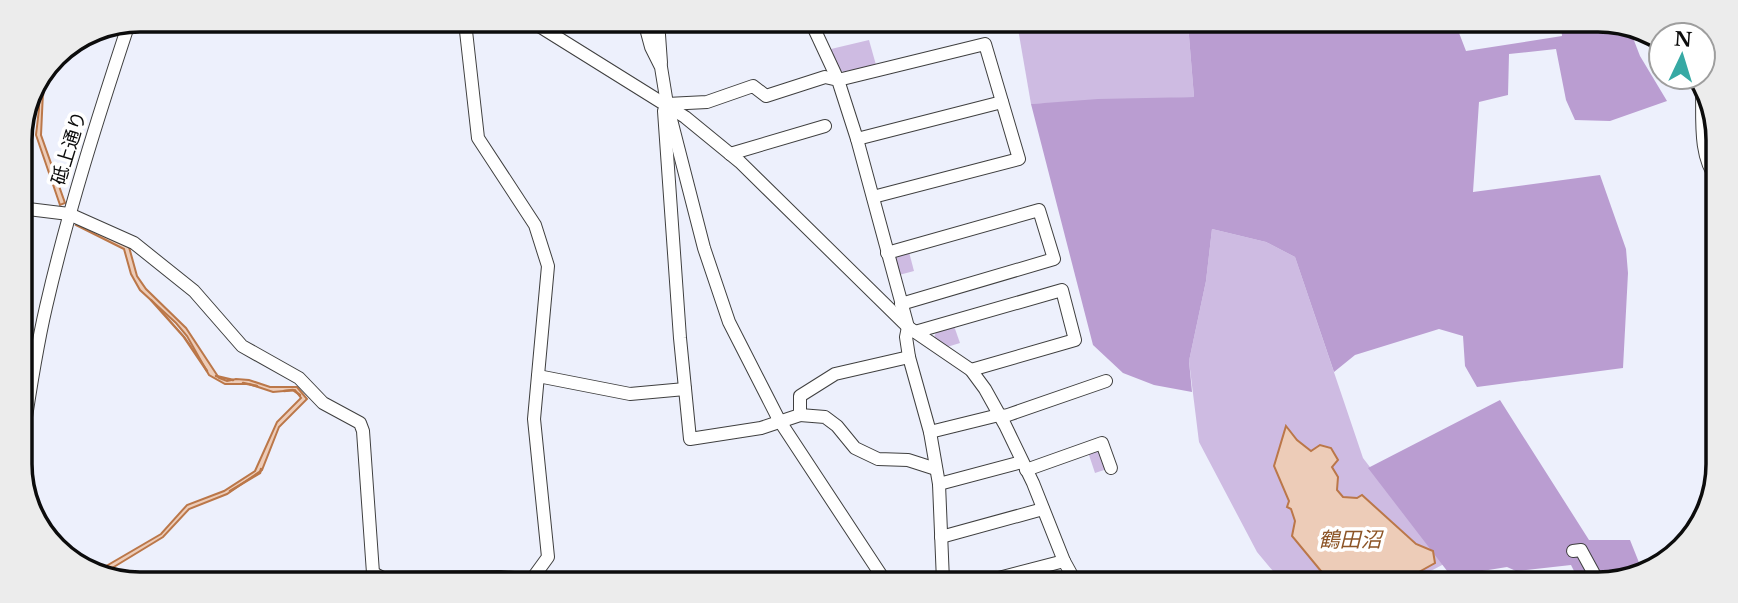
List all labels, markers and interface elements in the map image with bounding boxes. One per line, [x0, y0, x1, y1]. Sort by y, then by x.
north arrow [1647, 21, 1717, 91]
text: N [1673, 27, 1693, 52]
street label: 砥上通り [47, 108, 91, 188]
water label: 鶴田沼 [1319, 527, 1384, 553]

